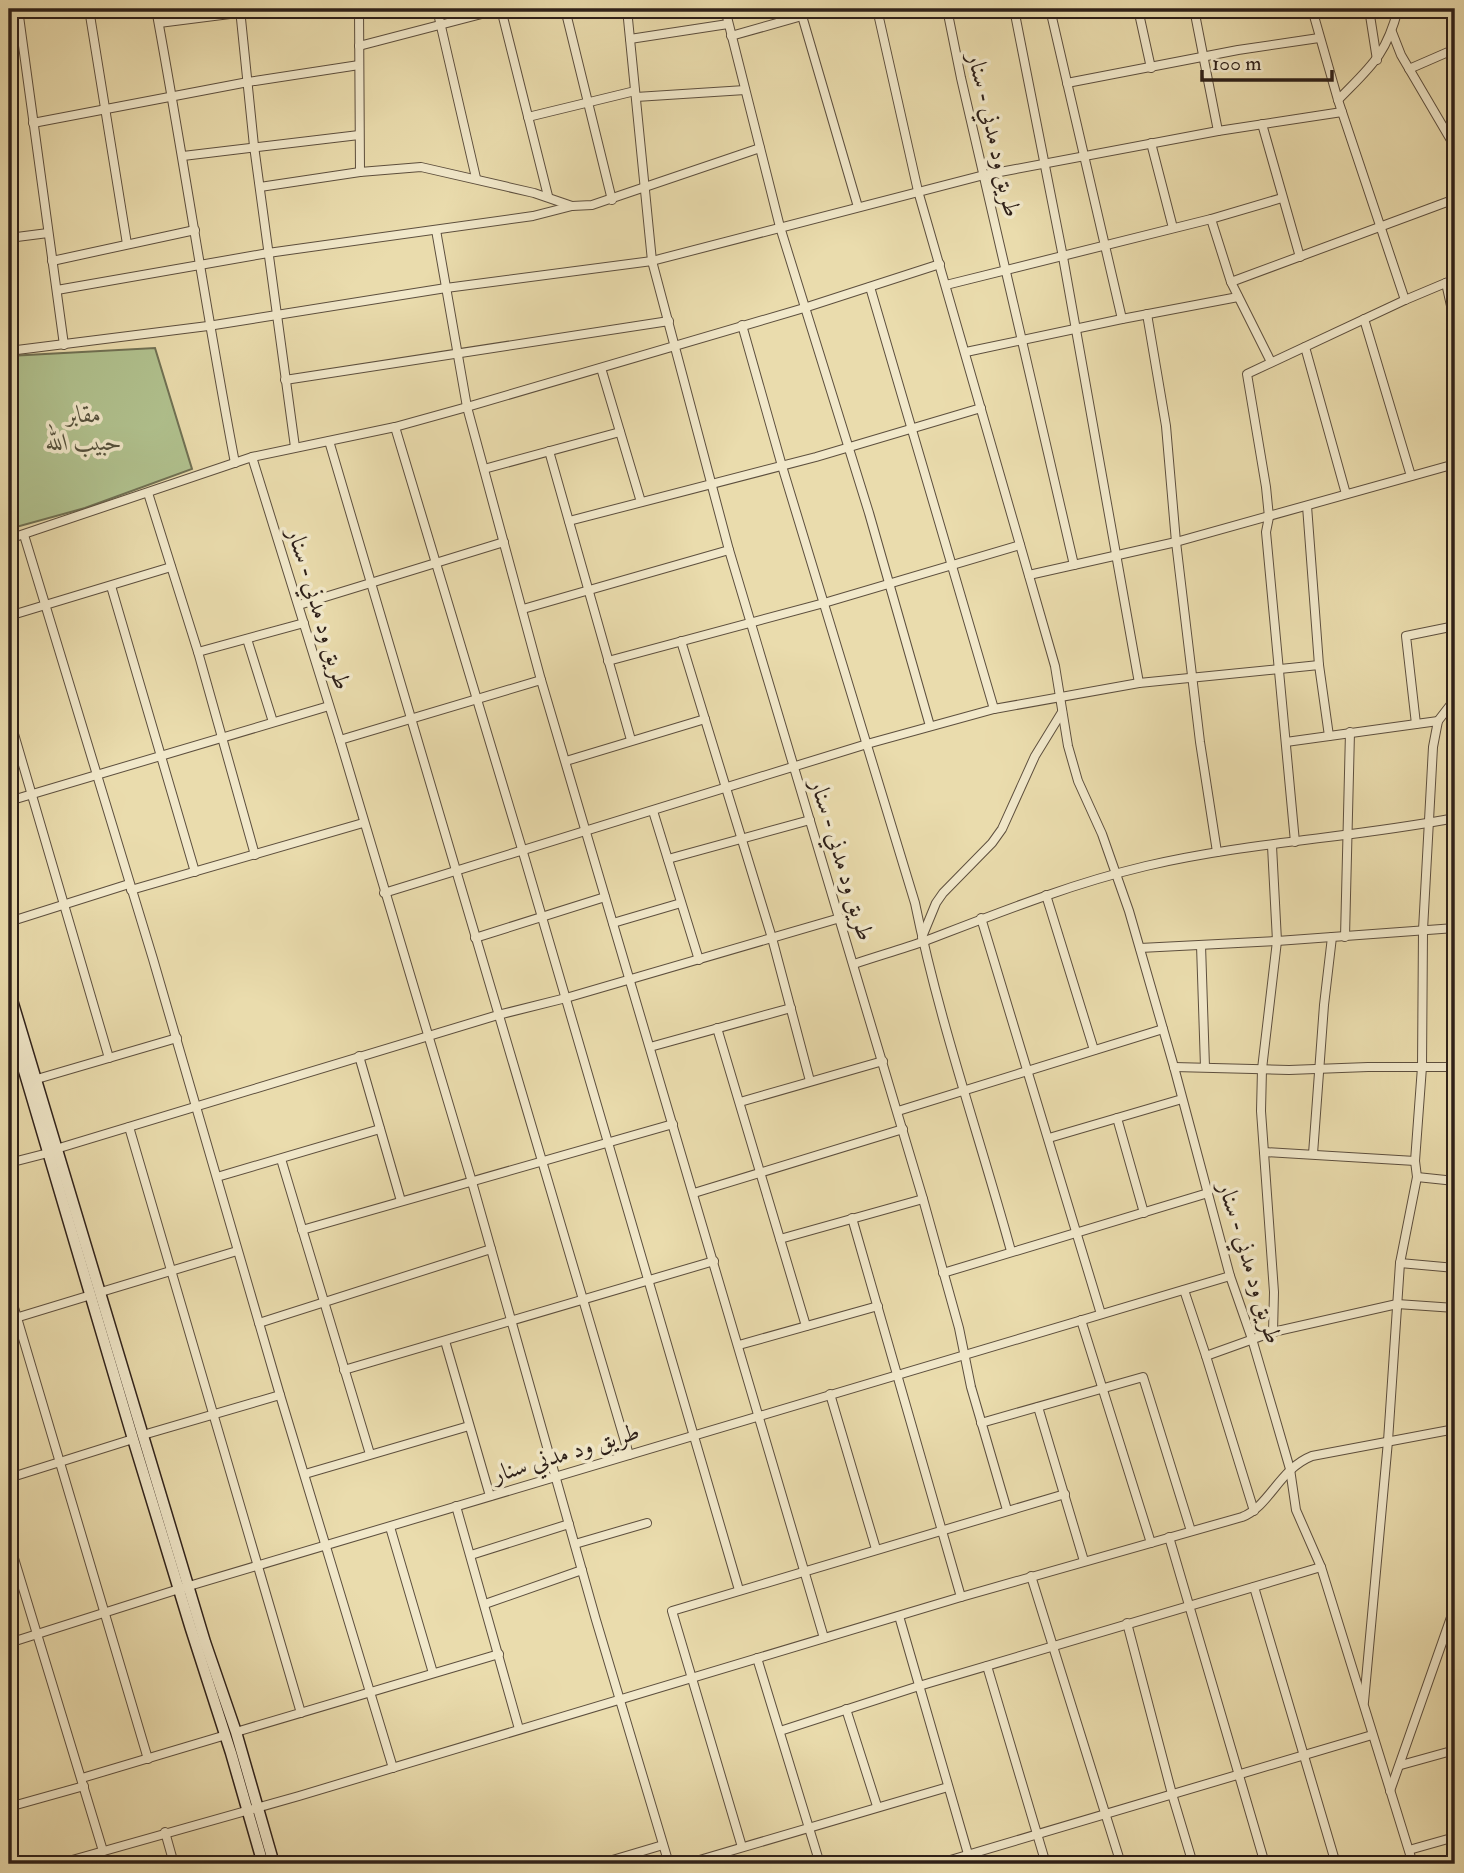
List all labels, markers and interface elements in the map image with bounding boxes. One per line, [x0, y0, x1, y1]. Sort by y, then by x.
scale bar [1202, 38, 1331, 82]
street label: طريق ود مدني - سنار [957, 48, 1028, 221]
text: 100 m [1212, 50, 1262, 77]
park label: مقابر حبيب الله [46, 399, 122, 458]
street label: طريق ود مدني - سنار [276, 522, 358, 694]
street label: طريق ود مدني - سنار [799, 773, 881, 945]
street label: طريق ود مدني - سنار [1207, 1176, 1289, 1348]
street label: طريق ود مدني سنار [487, 1416, 644, 1494]

